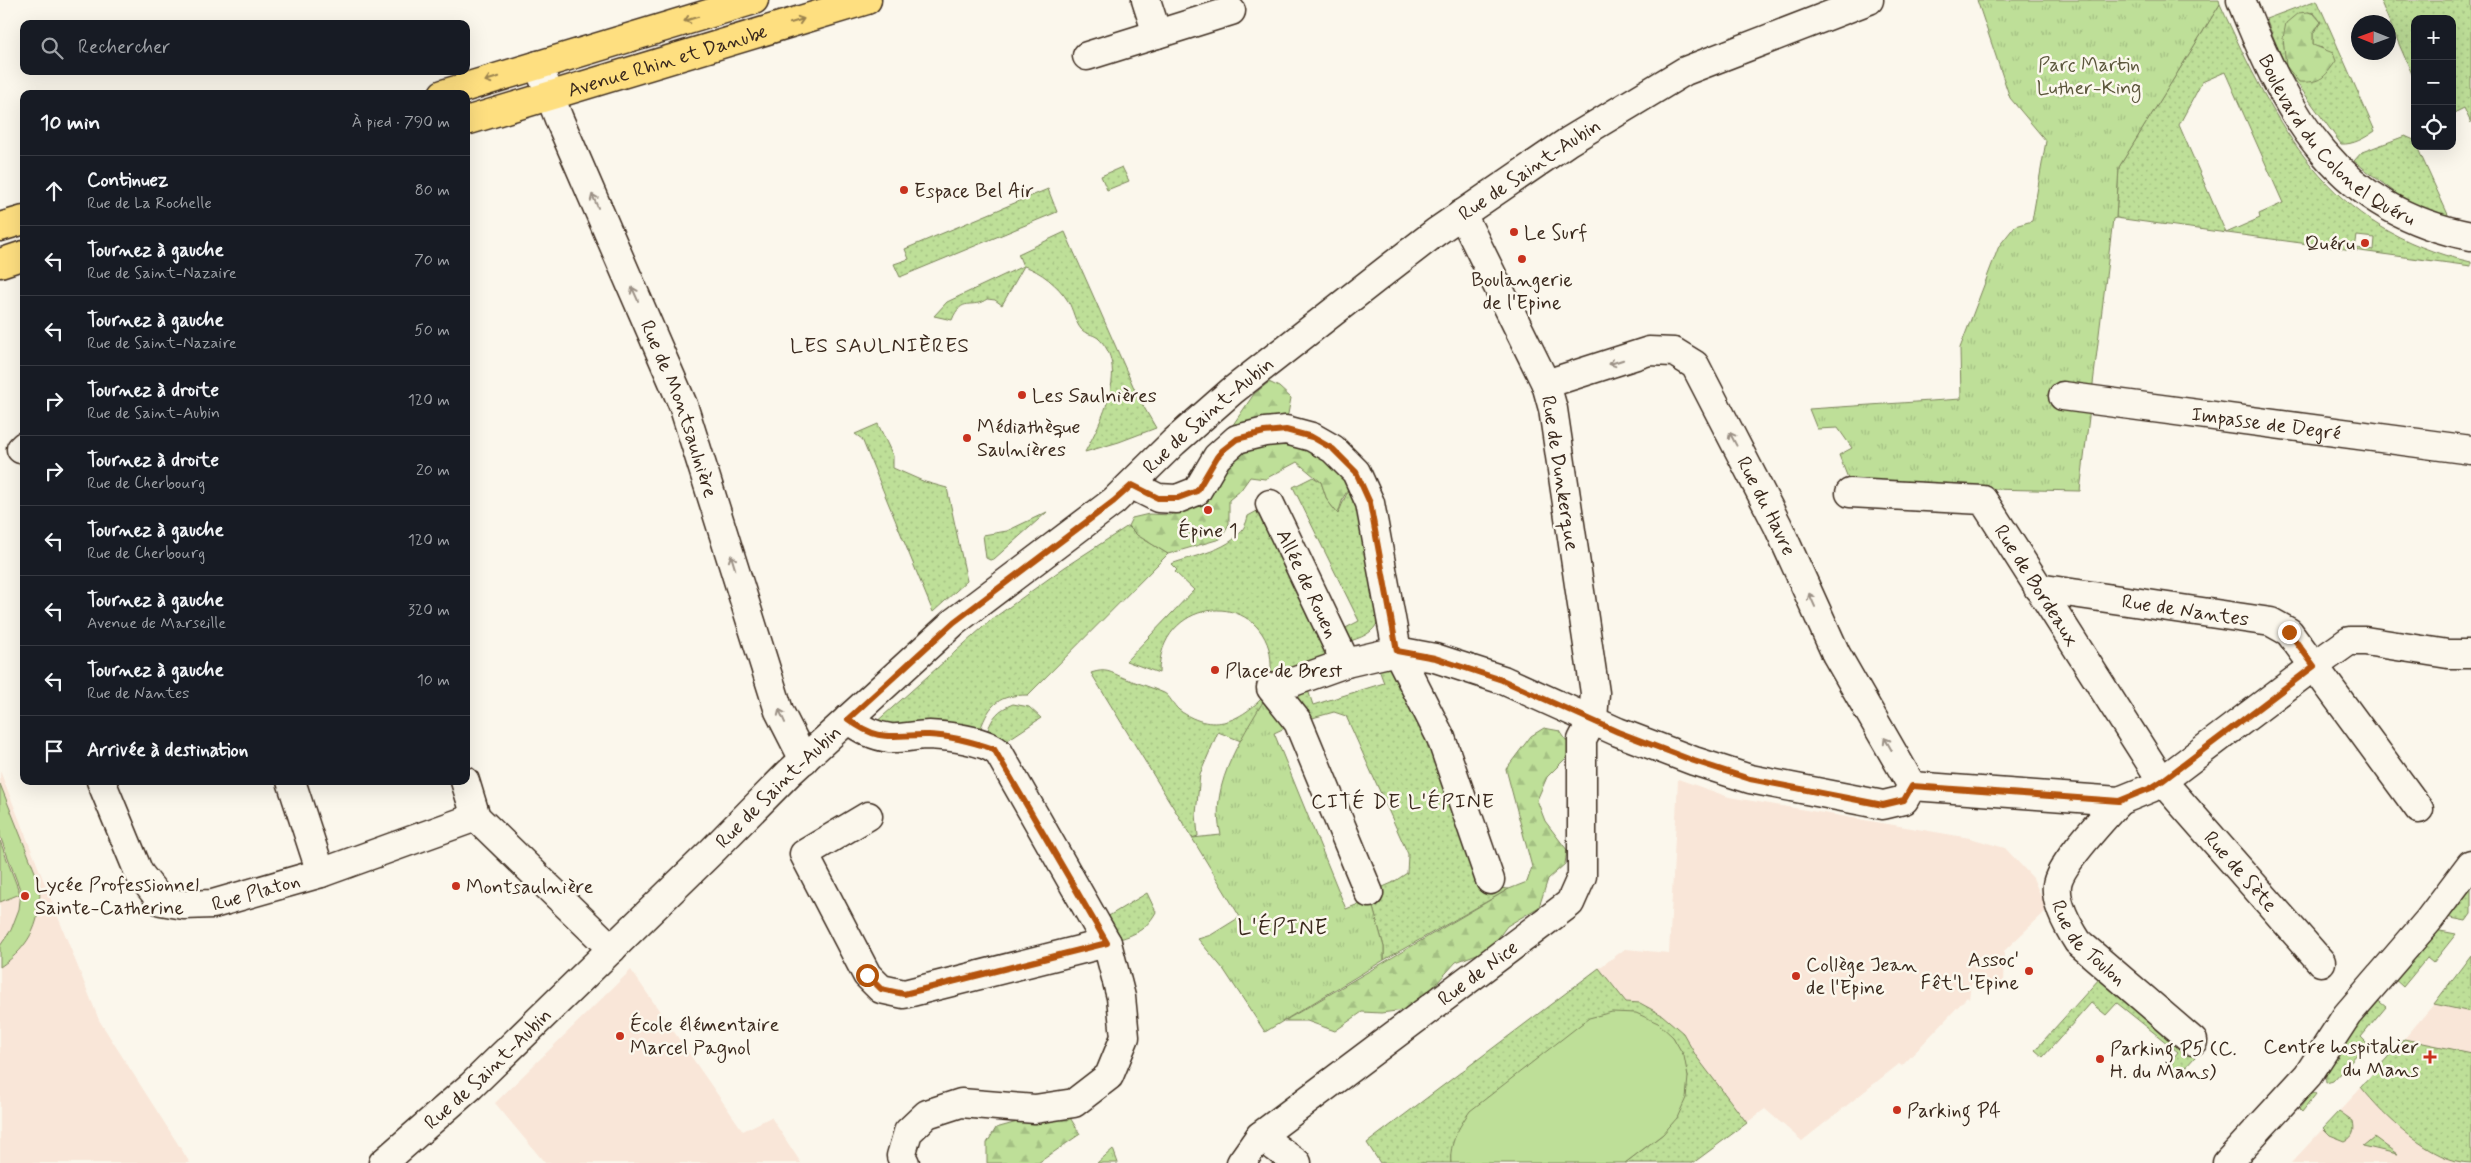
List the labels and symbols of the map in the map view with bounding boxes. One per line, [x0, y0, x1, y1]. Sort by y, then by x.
one-way arrow [683, 15, 699, 25]
north arrow [2351, 15, 2396, 60]
one-way arrow [789, 16, 805, 26]
street label: Avenue Rhin et Danube [564, 19, 770, 105]
street label: Boulevard du Colonel Quéru [2251, 50, 2419, 233]
park label: Parc Martin Luther-King [2037, 52, 2141, 103]
one-way arrow [484, 75, 500, 84]
street label: Rue de Saint-Aubin [1453, 113, 1606, 228]
place label: Espace Bel Air [914, 178, 1034, 205]
marker: Espace Bel Air [898, 184, 910, 196]
one-way arrow [589, 194, 599, 209]
place label: Le Surf [1524, 220, 1587, 247]
marker: Le Surf [1508, 226, 1520, 238]
place label: Quéru [2305, 231, 2355, 258]
marker: Quéru [2359, 237, 2371, 249]
marker: Boulangerie de l'Epine [1516, 253, 1528, 265]
place label: Boulangerie de l'Epine [1471, 267, 1573, 317]
one-way arrow [630, 287, 640, 302]
street label: Rue de Montsaulnière [633, 316, 723, 501]
district label: LES SAULNIÈRES [790, 332, 970, 360]
street label: Rue de Saint-Aubin [1137, 351, 1280, 481]
one-way arrow [1608, 357, 1624, 367]
place label: Les Saulnières [1032, 383, 1157, 410]
marker: Les Saulnières [1016, 389, 1028, 401]
street label: Rue de Dunkerque [1534, 394, 1585, 553]
street label: Impasse de Degré [2190, 401, 2343, 448]
place label: Médiathèque Saulnières [977, 414, 1080, 464]
one-way arrow [1728, 431, 1738, 446]
marker: Médiathèque Saulnières [961, 432, 973, 444]
street label: Rue du Havre [1729, 452, 1802, 560]
marker: Épine 1 [1202, 504, 1214, 516]
place label: Épine 1 [1178, 518, 1238, 545]
street label: Rue de Bordeaux [1987, 520, 2085, 652]
street label: Allée de Rouen [1269, 525, 1344, 643]
one-way arrow [727, 554, 737, 570]
street label: Rue de Nantes [2120, 588, 2251, 634]
one-way arrow [1806, 593, 1816, 608]
route end [2278, 621, 2301, 644]
place label: Place de Brest [1225, 658, 1343, 685]
marker: Place de Brest [1209, 664, 1221, 676]
one-way arrow [776, 709, 786, 724]
street label: Rue de Saint-Aubin [710, 720, 848, 855]
one-way arrow [1883, 736, 1893, 751]
district label: CITÉ DE L'ÉPINE [1311, 788, 1495, 816]
street label: Rue de Sète [2197, 826, 2283, 918]
street label: Rue Platon [209, 868, 303, 919]
place label: Lycée Professionnel Sainte-Catherine [35, 872, 199, 922]
place label: Montsaulnière [466, 874, 594, 901]
marker: Montsaulnière [450, 880, 462, 892]
marker: Lycée Professionnel Sainte-Catherine [19, 890, 31, 902]
street label: Rue de Toulon [2044, 897, 2131, 993]
district label: L'ÉPINE [1238, 913, 1328, 942]
street label: Rue de Nice [1432, 935, 1524, 1013]
place label: Assoc' Fêt'L'Epine [1920, 947, 2019, 997]
place label: Collège Jean de l'Epine [1806, 952, 1917, 1002]
route start [856, 964, 879, 987]
marker: Assoc' Fêt'L'Epine [2023, 965, 2035, 977]
marker: Collège Jean de l'Epine [1790, 970, 1802, 982]
street label: Rue de Saint-Aubin [419, 1003, 558, 1136]
place label: École élémentaire Marcel Pagnol [630, 1012, 779, 1063]
marker: École élémentaire Marcel Pagnol [614, 1030, 626, 1042]
place label: Centre hospitalier du Mans [2263, 1034, 2419, 1084]
place label: Parking P5 (C. H. du Mans) [2110, 1036, 2237, 1086]
marker: Centre hospitalier du Mans [2423, 1050, 2437, 1064]
marker: Parking P5 (C. H. du Mans) [2094, 1053, 2106, 1065]
place label: Parking P4 [1907, 1098, 2001, 1127]
marker: Parking P4 [1891, 1104, 1903, 1116]

